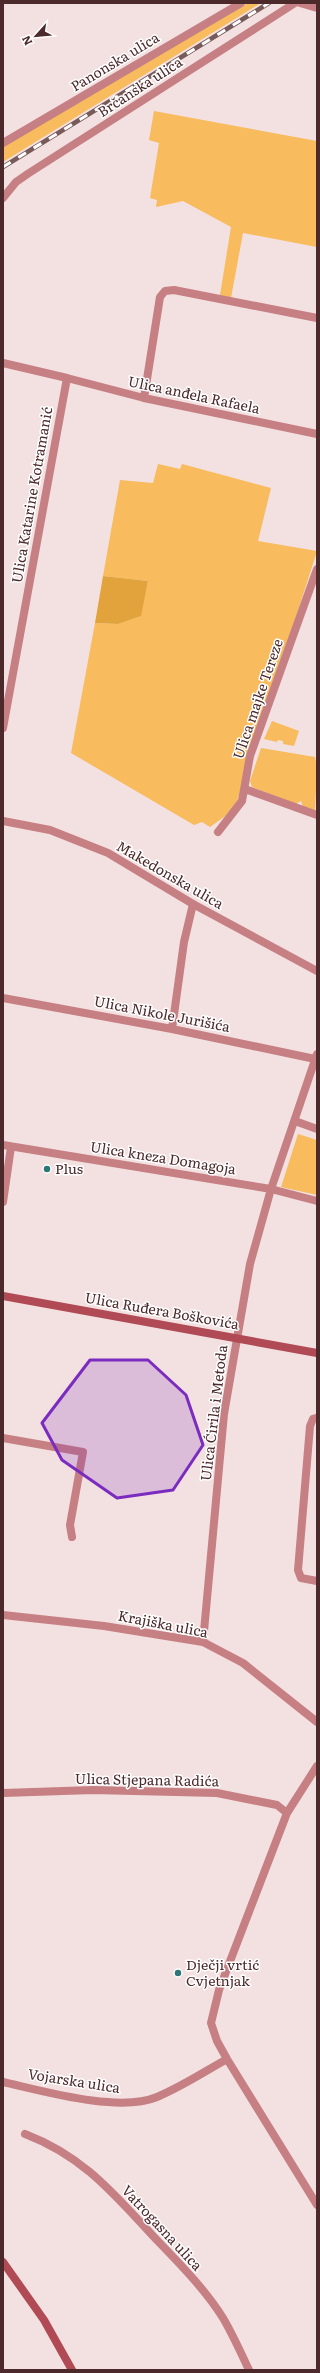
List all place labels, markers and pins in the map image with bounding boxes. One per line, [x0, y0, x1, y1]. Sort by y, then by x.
place label: Plus [55, 1158, 83, 1178]
marker: Plus [42, 1164, 52, 1174]
place label: Dječji vrtić Cvjetnjak [186, 1954, 259, 1990]
marker: Dječji vrtić Cvjetnjak [173, 1968, 183, 1978]

